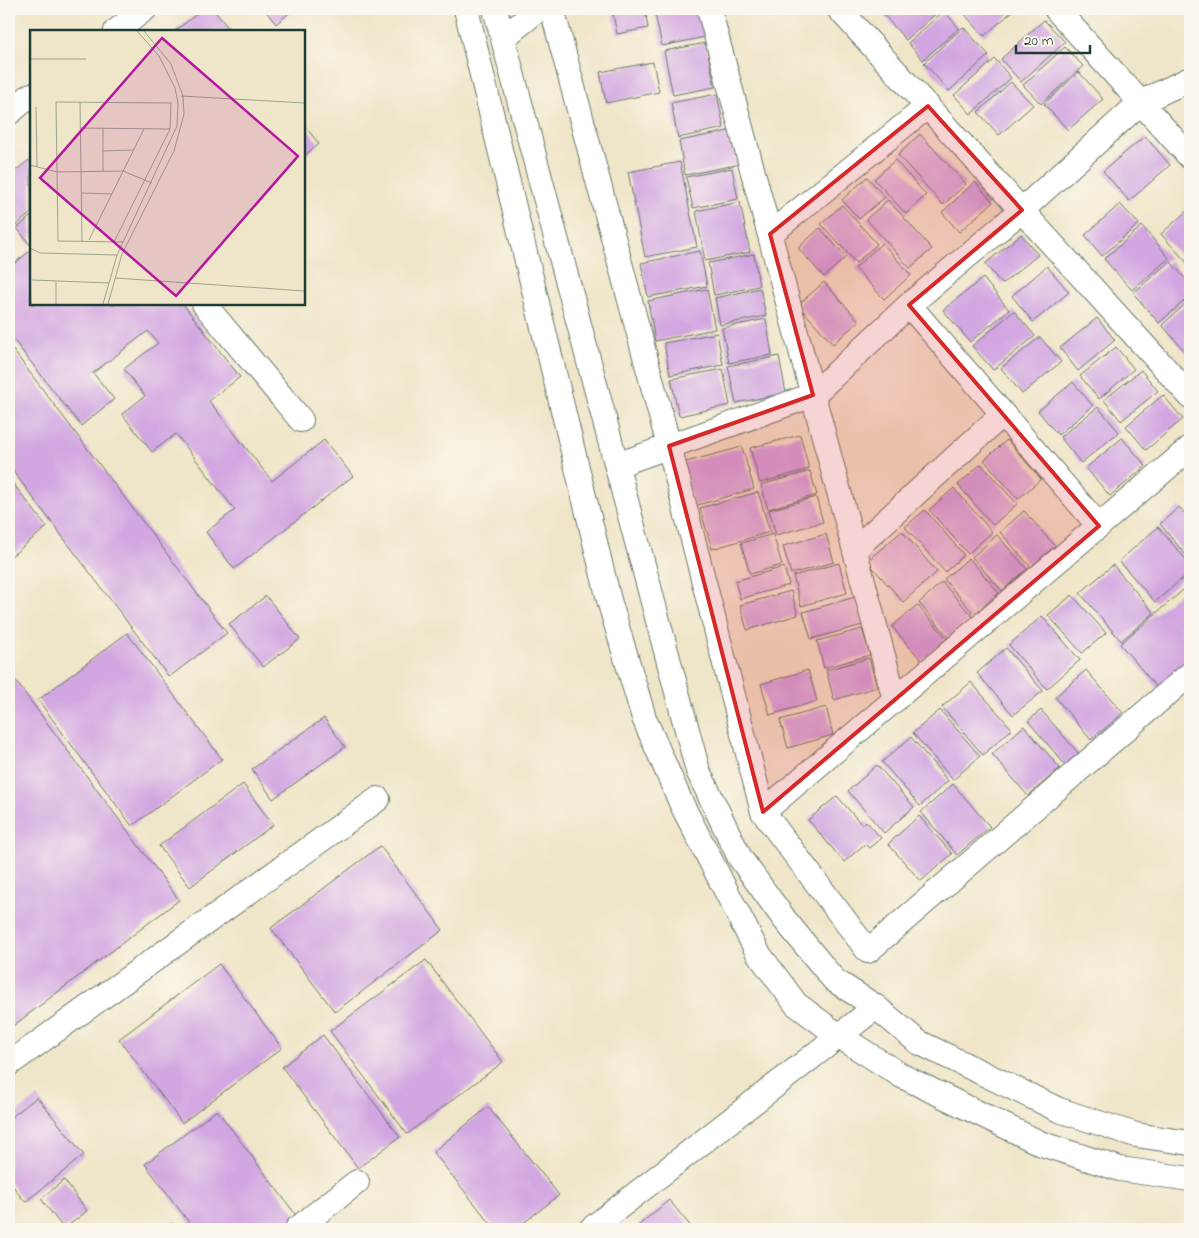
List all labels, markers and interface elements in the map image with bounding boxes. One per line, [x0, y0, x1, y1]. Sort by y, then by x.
scale bar [1016, 22, 1090, 54]
inset map [30, 30, 305, 305]
text: 20 m [1024, 30, 1054, 52]

